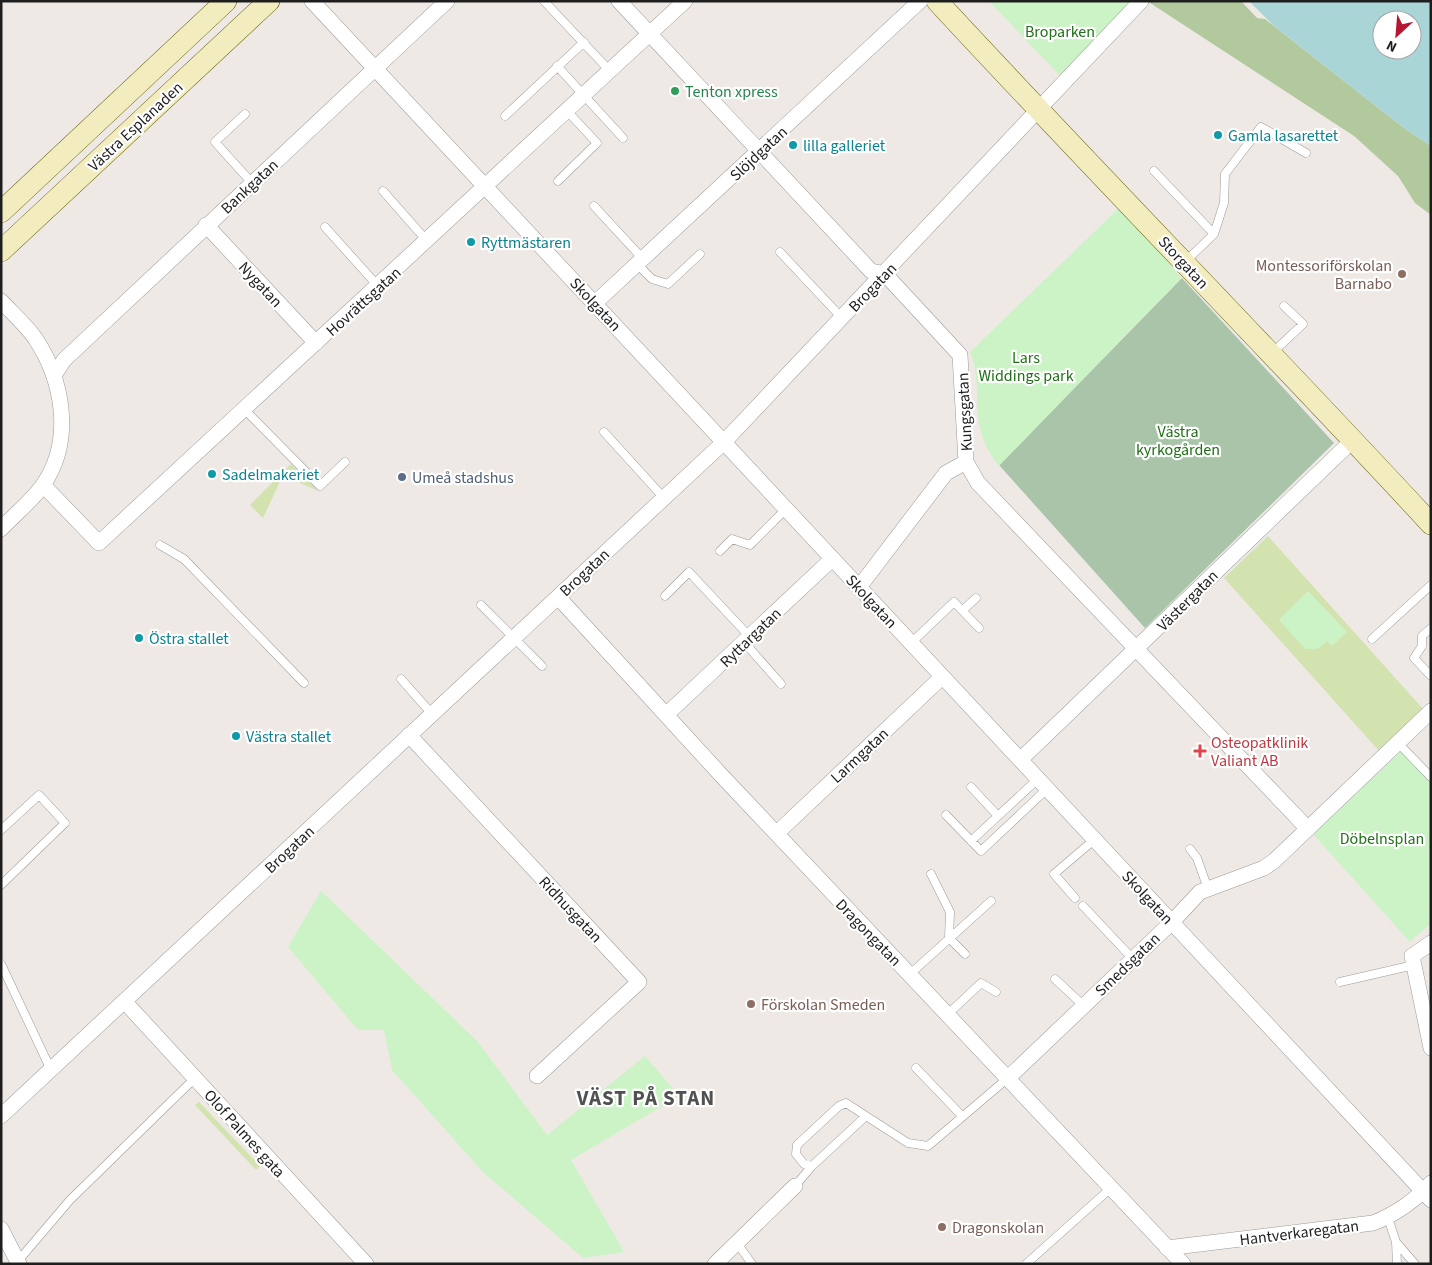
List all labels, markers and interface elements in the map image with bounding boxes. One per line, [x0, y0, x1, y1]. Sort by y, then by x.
north arrow [1372, 10, 1422, 60]
park label: Broparken [1025, 21, 1095, 43]
text: N [1383, 35, 1400, 57]
street label: Västra Esplanaden [83, 77, 188, 177]
place label: Tenton xpress [685, 81, 778, 103]
marker: Tenton xpress [669, 85, 681, 97]
street label: Slöjdgatan [725, 121, 792, 186]
place label: Gamla lasarettet [1228, 125, 1339, 147]
marker: Gamla lasarettet [1212, 129, 1224, 141]
place label: lilla galleriet [803, 135, 886, 157]
marker: lilla galleriet [787, 139, 799, 151]
street label: Bankgatan [216, 154, 283, 219]
street label: Storgatan [1153, 231, 1213, 294]
place label: Ryttmästaren [481, 232, 571, 254]
marker: Ryttmästaren [465, 236, 477, 248]
place label: Montessoriförskolan Barnabo [1256, 255, 1392, 295]
street label: Nygatan [233, 257, 287, 312]
street label: Brogatan [844, 258, 902, 317]
street label: Hovrättsgatan [321, 262, 406, 341]
marker: Montessoriförskolan Barnabo [1396, 268, 1408, 280]
street label: Skolgatan [565, 273, 626, 336]
park label: Lars Widdings park [978, 347, 1074, 387]
street label: Kungsgatan [952, 372, 978, 452]
park label: Västra kyrkogården [1136, 421, 1220, 461]
place label: Sadelmakeriet [222, 464, 320, 486]
place label: Umeå stadshus [412, 467, 514, 489]
marker: Sadelmakeriet [206, 468, 218, 480]
marker: Umeå stadshus [396, 471, 408, 483]
street label: Brogatan [555, 544, 614, 602]
street label: Västergatan [1152, 565, 1223, 636]
street label: Skolgatan [841, 570, 902, 633]
street label: Ryttargatan [715, 603, 786, 673]
place label: Östra stallet [149, 628, 229, 650]
marker: Östra stallet [133, 632, 145, 644]
street label: Larmgatan [826, 723, 894, 788]
place label: Västra stallet [246, 726, 332, 748]
marker: Västra stallet [230, 730, 242, 742]
place label: Osteopatklinik Valiant AB [1211, 732, 1308, 772]
marker: Osteopatklinik Valiant AB [1193, 744, 1207, 758]
street label: Brogatan [260, 821, 319, 879]
park label: Döbelnsplan [1340, 828, 1424, 850]
street label: Skolgatan [1117, 866, 1178, 929]
street label: Ridhusgatan [534, 872, 607, 948]
street label: Dragongatan [831, 894, 906, 971]
street label: Smedsgatan [1090, 928, 1165, 1001]
place label: Förskolan Smeden [761, 994, 885, 1016]
marker: Förskolan Smeden [745, 998, 757, 1010]
district label: VÄST PÅ STAN [576, 1083, 715, 1113]
street label: Olof Palmes gata [199, 1085, 290, 1183]
street label: Hantverkaregatan [1238, 1215, 1360, 1251]
place label: Dragonskolan [952, 1217, 1044, 1239]
marker: Dragonskolan [936, 1221, 948, 1233]

